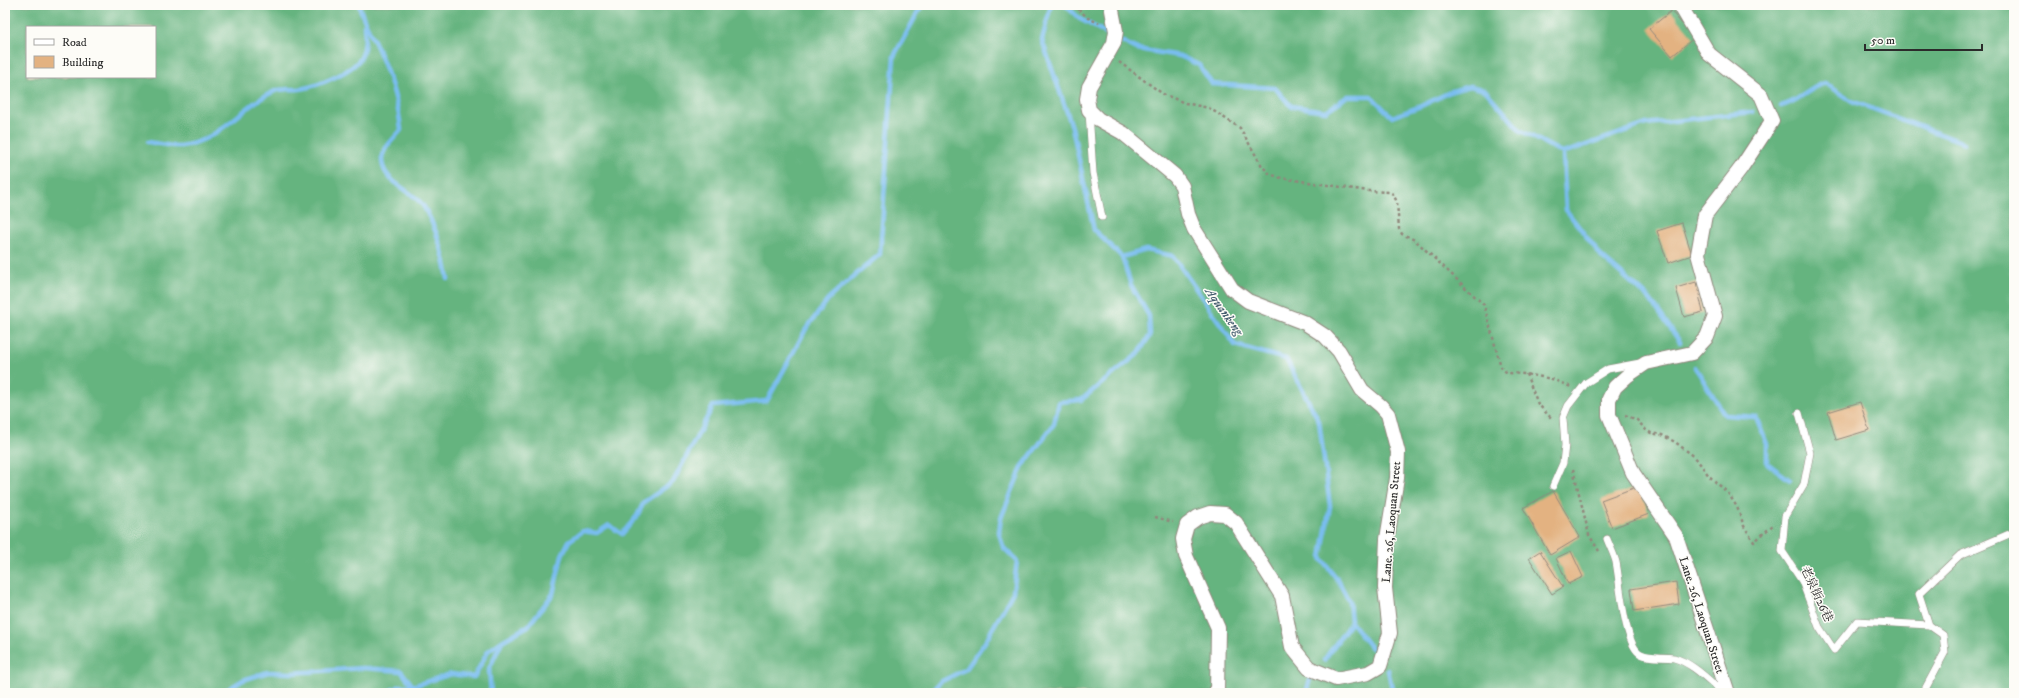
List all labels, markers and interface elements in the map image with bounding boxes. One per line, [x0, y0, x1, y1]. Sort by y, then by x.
legend [26, 26, 156, 78]
scale bar [1865, 26, 1982, 52]
text: 50 m [1871, 33, 1895, 48]
text: Road [62, 35, 87, 50]
text: Building [62, 55, 103, 70]
water label: Aquankeng [1201, 283, 1248, 340]
street label: Lane. 26, Laoquan Street [1379, 461, 1404, 583]
street label: Lane. 26, Laoquan Street [1676, 555, 1728, 676]
street label: 老泉街26巷 [1797, 564, 1836, 625]

